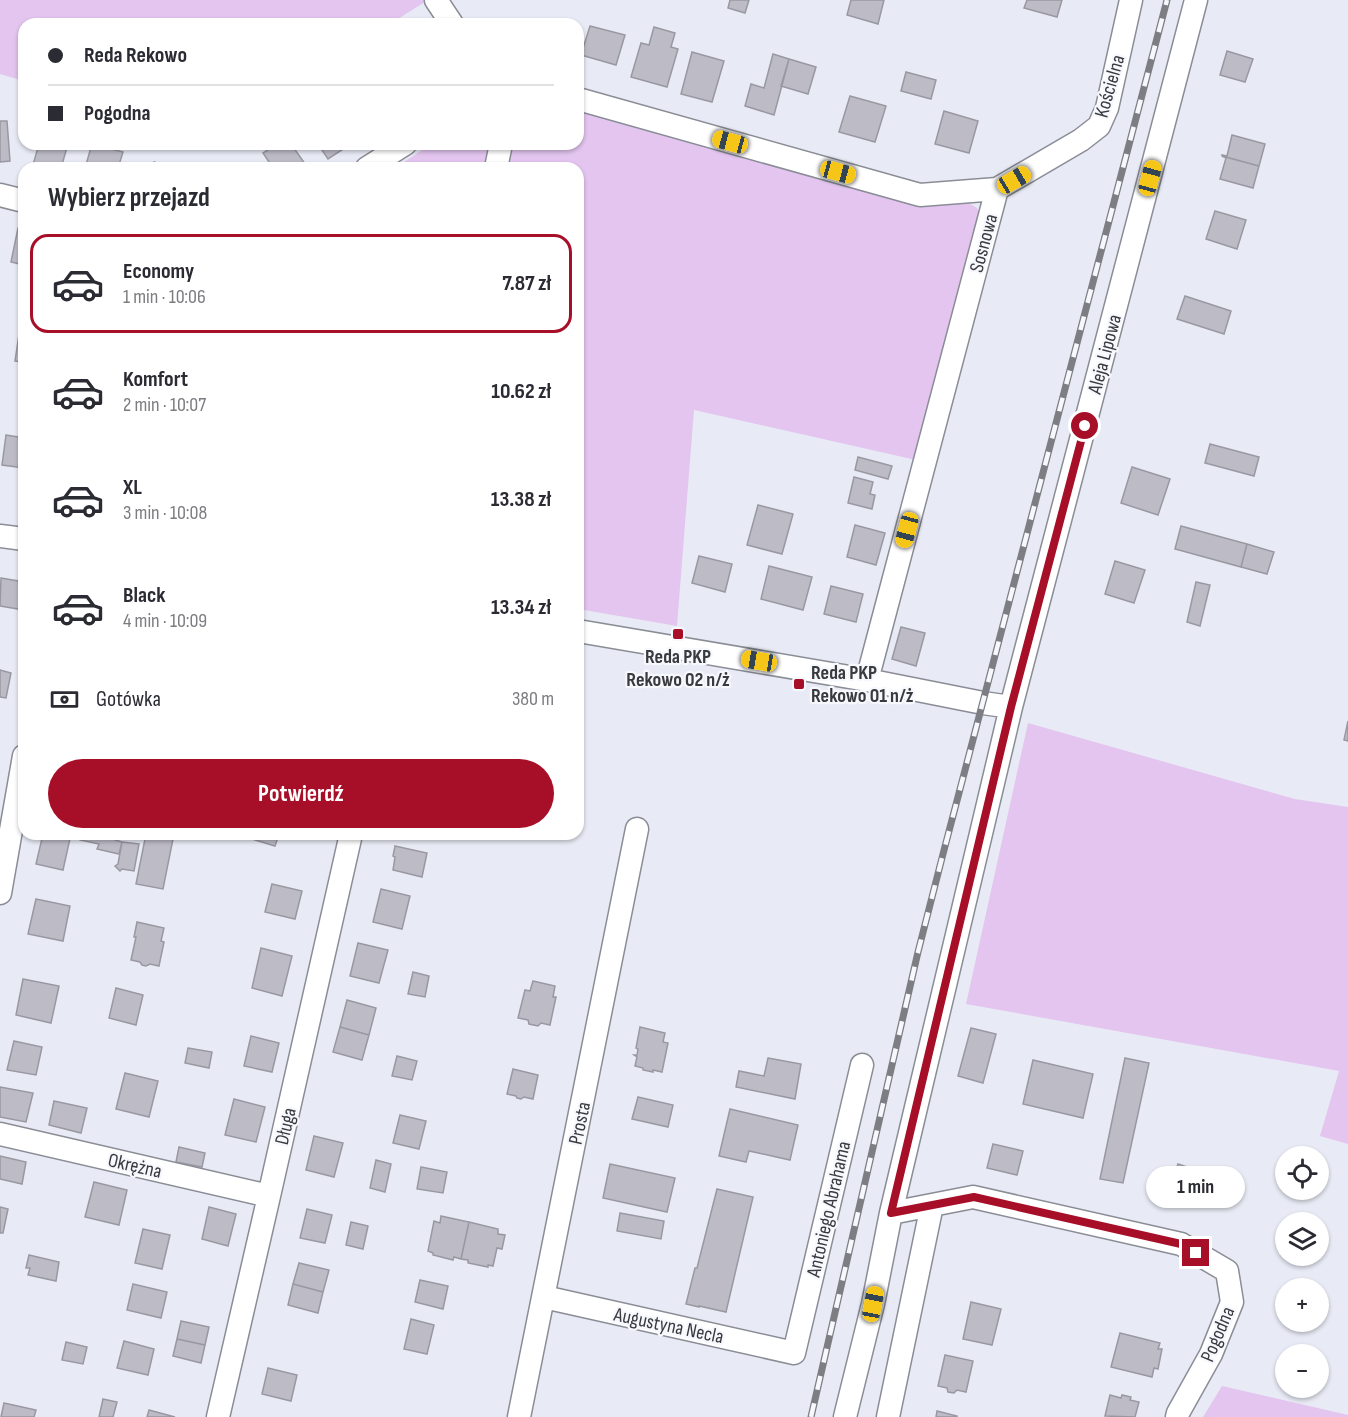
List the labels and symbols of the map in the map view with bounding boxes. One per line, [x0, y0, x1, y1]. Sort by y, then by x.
street label: Kościelna [1090, 52, 1130, 120]
car [710, 129, 750, 155]
car [1137, 158, 1163, 198]
car [818, 159, 858, 185]
car [994, 163, 1034, 197]
street label: Sosnowa [965, 211, 1003, 275]
street label: Aleja Lipowa [1083, 312, 1127, 398]
route start [1071, 412, 1098, 439]
car [894, 510, 920, 550]
marker: Reda PKP Rekowo 02 n/ż [671, 627, 685, 641]
place label: Reda PKP Rekowo 02 n/ż [626, 645, 730, 692]
car [740, 649, 778, 673]
place label: Reda PKP Rekowo 01 n/ż [811, 661, 914, 708]
marker: Reda PKP Rekowo 01 n/ż [792, 677, 806, 691]
street label: Prosta [564, 1100, 596, 1147]
street label: Długa [270, 1105, 302, 1147]
street label: Antoniego Abrahama [801, 1139, 856, 1280]
street label: Okrężna [106, 1148, 164, 1184]
callout: 1 min [1146, 1166, 1246, 1208]
route end [1182, 1239, 1209, 1266]
car [861, 1285, 885, 1323]
street label: Augustyna Necla [611, 1302, 726, 1349]
street label: Pogodna [1196, 1303, 1240, 1366]

